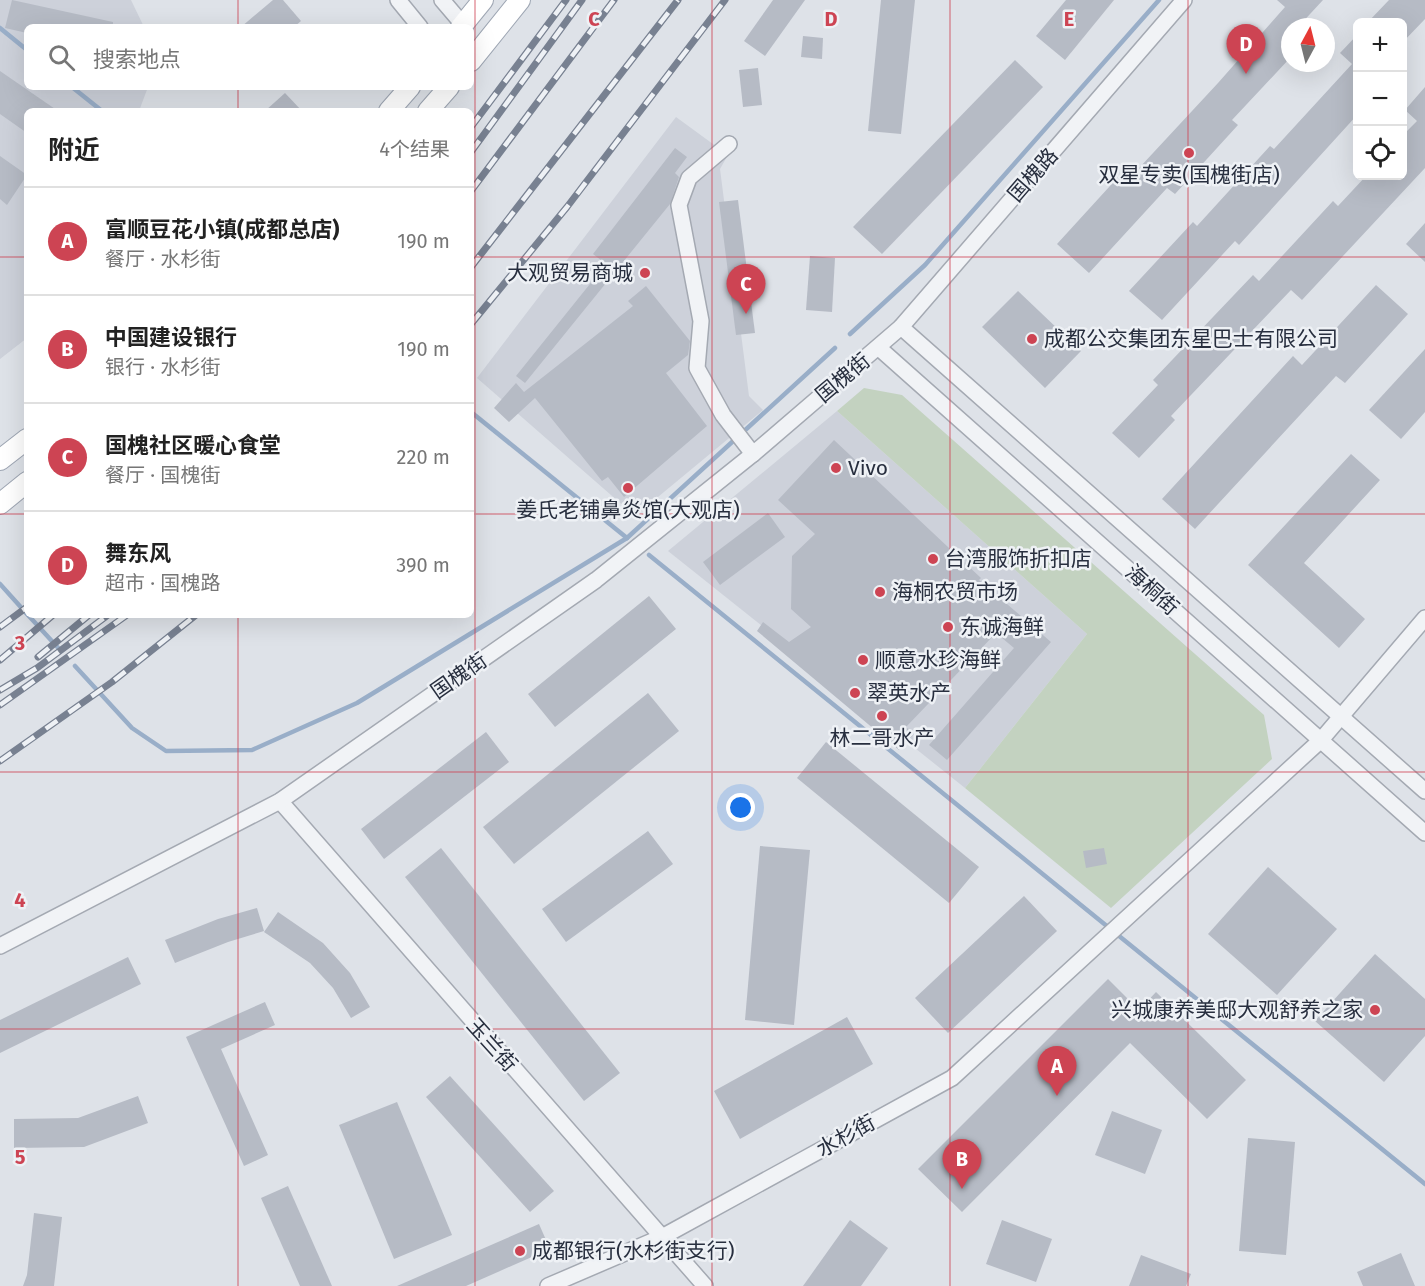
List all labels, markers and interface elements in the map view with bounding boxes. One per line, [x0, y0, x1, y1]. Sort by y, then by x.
text: C [588, 7, 600, 31]
text: D [824, 7, 838, 31]
text: E [1064, 7, 1074, 31]
north arrow [1281, 18, 1335, 72]
map controls [1353, 18, 1407, 180]
button: + [1353, 18, 1407, 72]
search box [24, 24, 474, 90]
pin: D [1226, 25, 1266, 74]
icon: search [45, 41, 78, 74]
text: 搜索地点 [93, 46, 181, 73]
button: − [1353, 72, 1407, 126]
button: locate [1353, 126, 1407, 180]
text: 附近 [48, 135, 100, 166]
text: 4个结果 [379, 137, 450, 161]
street label: 国槐路 [1003, 143, 1063, 207]
marker: 双星专卖(国槐街店) [1182, 146, 1196, 160]
place label: 双星专卖(国槐街店) [1098, 162, 1280, 188]
text: 富顺豆花小镇(成都总店) [105, 216, 339, 243]
text: A [62, 229, 73, 253]
text: 190 m [397, 229, 450, 253]
text: 餐厅 · 水杉街 [105, 247, 220, 271]
place label: 大观贸易商城 [507, 260, 633, 286]
pin: C [726, 264, 766, 314]
marker: 大观贸易商城 [638, 266, 652, 280]
text: 中国建设银行 [105, 324, 237, 351]
place label: 成都公交集团东星巴士有限公司 [1044, 326, 1338, 352]
marker: 成都公交集团东星巴士有限公司 [1025, 332, 1039, 346]
text: B [61, 337, 74, 361]
text: 190 m [397, 337, 450, 361]
street label: 国槐街 [811, 348, 875, 408]
text: 银行 · 水杉街 [105, 355, 220, 379]
text: 国槐社区暖心食堂 [105, 432, 281, 459]
text: C [62, 445, 73, 469]
text: 220 m [397, 445, 450, 469]
place label: Vivo [848, 455, 888, 481]
marker: Vivo [829, 461, 843, 475]
text: 餐厅 · 国槐街 [105, 463, 220, 487]
marker: 姜氏老铺鼻炎馆(大观店) [621, 481, 635, 495]
place label: 姜氏老铺鼻炎馆(大观店) [516, 497, 740, 523]
text: 舞东风 [105, 540, 171, 567]
place label: 台湾服饰折扣店 [945, 546, 1092, 572]
marker: 台湾服饰折扣店 [926, 552, 940, 566]
text: D [61, 553, 74, 577]
text: 390 m [396, 553, 450, 577]
street label: 海桐街 [1120, 559, 1184, 621]
text: 超市 · 国槐路 [105, 571, 220, 595]
place label: 海桐农贸市场 [892, 579, 1018, 605]
marker: 海桐农贸市场 [873, 585, 887, 599]
place label: 东诚海鲜 [960, 614, 1044, 640]
marker: 东诚海鲜 [941, 620, 955, 634]
text: 3 [14, 631, 25, 655]
street label: 国槐街 [426, 647, 492, 705]
place label: 顺意水珍海鲜 [875, 647, 1001, 673]
marker: 顺意水珍海鲜 [856, 653, 870, 667]
place label: 翠英水产 [867, 680, 951, 706]
marker: 翠英水产 [848, 686, 862, 700]
marker: 林二哥水产 [875, 709, 889, 723]
place label: 林二哥水产 [830, 725, 935, 751]
your location [726, 793, 755, 822]
text: 4 [14, 888, 26, 912]
place label: 兴城康养美邸大观舒养之家 [1111, 997, 1363, 1023]
marker: 兴城康养美邸大观舒养之家 [1368, 1003, 1382, 1017]
street label: 玉兰街 [461, 1013, 523, 1077]
pin: A [1038, 1046, 1076, 1096]
street label: 水杉街 [812, 1109, 880, 1163]
pin: B [942, 1140, 982, 1189]
text: 5 [15, 1145, 26, 1169]
place label: 成都银行(水杉街支行) [532, 1238, 735, 1264]
marker: 成都银行(水杉街支行) [513, 1244, 527, 1258]

